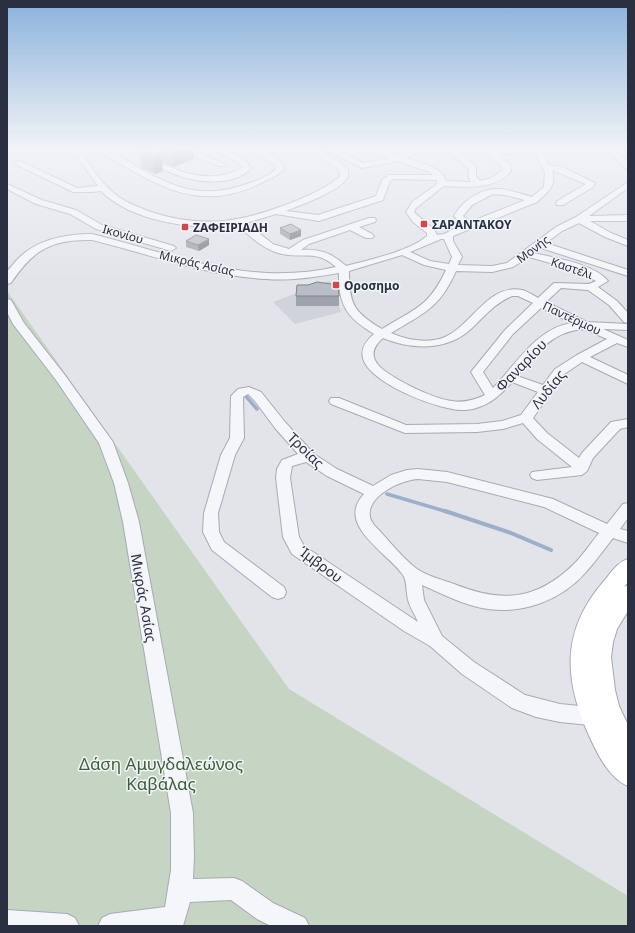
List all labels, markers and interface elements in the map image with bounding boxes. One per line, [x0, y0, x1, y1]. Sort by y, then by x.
place label: ΣΑΡΑΝΤΑΚΟΥ [432, 216, 512, 233]
place label: ΖΑΦΕΙΡΙΑΔΗ [193, 219, 268, 236]
marker: ΣΑΡΑΝΤΑΚΟΥ [419, 219, 429, 229]
street label: Ικονίου [101, 220, 145, 248]
marker: ΖΑΦΕΙΡΙΑΔΗ [180, 222, 190, 232]
street label: Μονής [513, 231, 553, 267]
street label: Μικράς Ασίας [158, 246, 236, 280]
street label: Καστέλι [549, 253, 595, 283]
place label: Οροσημο [344, 277, 399, 294]
marker: Οροσημο [331, 280, 341, 290]
street label: Παντέρμου [540, 297, 604, 339]
street label: Φαναρίου [491, 335, 551, 395]
street label: Λυδίας [526, 365, 570, 412]
street label: Τροίας [284, 428, 328, 472]
street label: Ίμβρου [295, 541, 347, 587]
street label: Μικράς Ασίας [127, 552, 161, 644]
park label: Δάση Αμυγδαλεώνος Καβάλας [79, 752, 243, 795]

